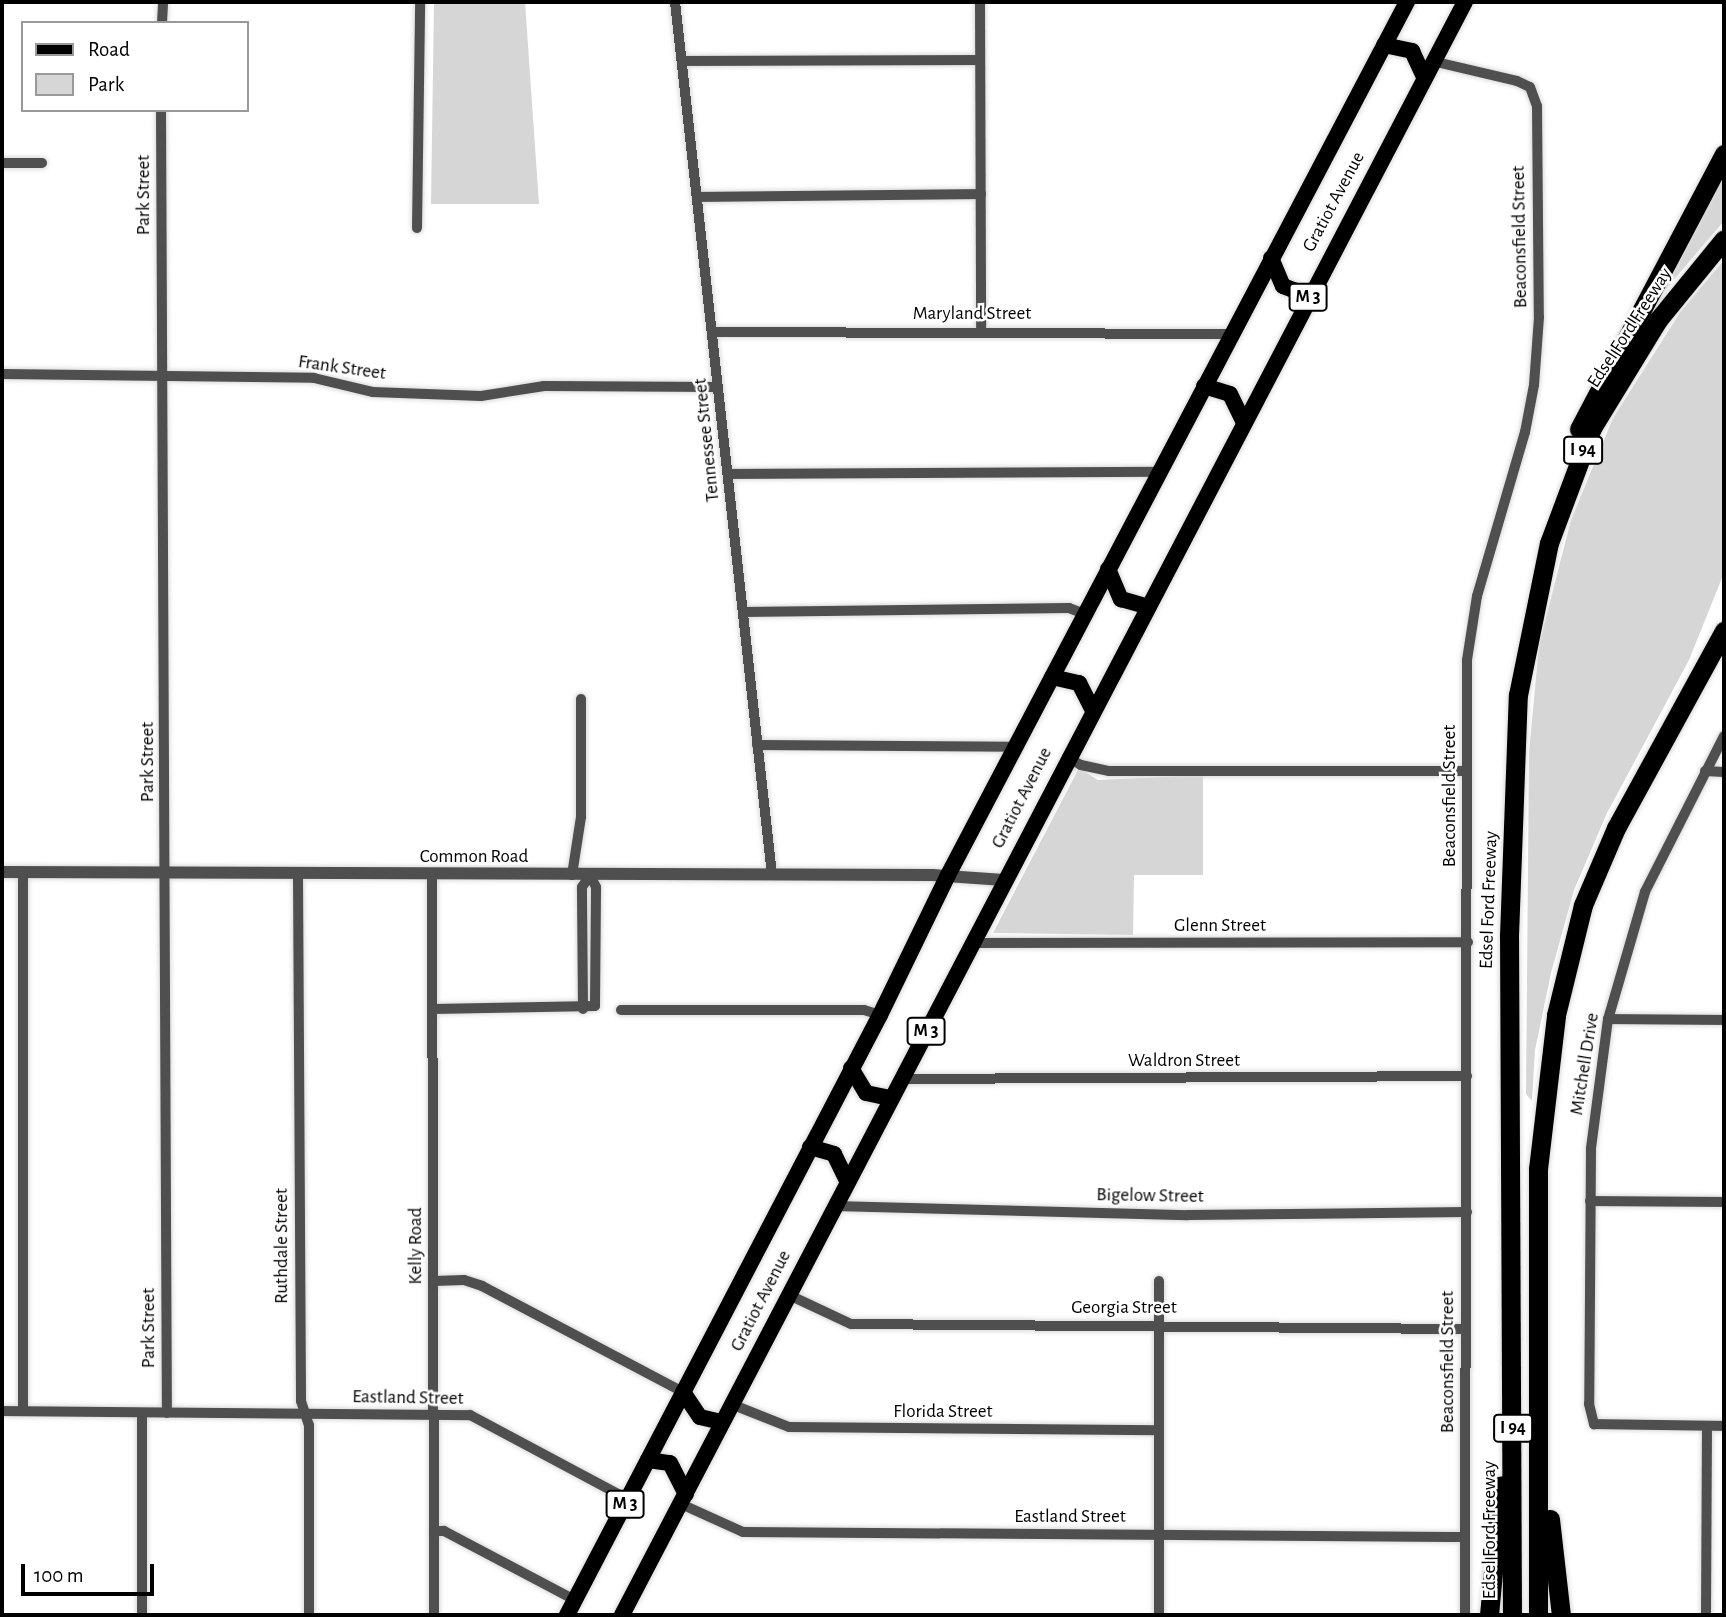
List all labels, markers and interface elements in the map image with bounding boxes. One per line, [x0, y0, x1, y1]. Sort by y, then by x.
legend [21, 21, 248, 112]
text: Road [88, 39, 130, 60]
text: Park [88, 74, 124, 95]
street label: Gratiot Avenue [1298, 148, 1370, 256]
street label: Park Street [133, 155, 155, 235]
street label: Beaconsfield Street [1507, 166, 1533, 308]
street label: Edsel Ford Freeway [1583, 264, 1677, 392]
road number: M 3 [1287, 282, 1329, 312]
street label: Maryland Street [913, 303, 1031, 325]
street label: Frank Street [297, 351, 387, 385]
street label: Tennessee Street [689, 377, 725, 503]
road number: I 94 [1562, 436, 1604, 464]
street label: Park Street [137, 722, 159, 802]
street label: Beaconsfield Street [1439, 725, 1461, 867]
street label: Gratiot Avenue [987, 744, 1057, 852]
street label: Edsel Ford Freeway [1475, 831, 1503, 969]
street label: Common Road [420, 846, 528, 868]
street label: Glenn Street [1174, 915, 1266, 937]
street label: Mitchell Drive [1566, 1011, 1604, 1117]
road number: M 3 [905, 1016, 947, 1046]
street label: Waldron Street [1128, 1050, 1240, 1072]
street label: Bigelow Street [1096, 1184, 1204, 1208]
street label: Ruthdale Street [271, 1188, 293, 1304]
street label: Kelly Road [405, 1207, 427, 1285]
street label: Gratiot Avenue [726, 1247, 796, 1355]
street label: Park Street [138, 1288, 160, 1368]
street label: Beaconsfield Street [1437, 1291, 1459, 1433]
street label: Georgia Street [1071, 1297, 1177, 1319]
street label: Eastland Street [352, 1386, 464, 1410]
street label: Florida Street [893, 1401, 993, 1423]
road number: I 94 [1492, 1414, 1534, 1442]
street label: Edsel Ford Freeway [1479, 1461, 1501, 1599]
road number: M 3 [604, 1490, 646, 1518]
street label: Eastland Street [1014, 1506, 1126, 1528]
scale bar [24, 1550, 158, 1594]
text: 100 m [34, 1565, 84, 1586]

